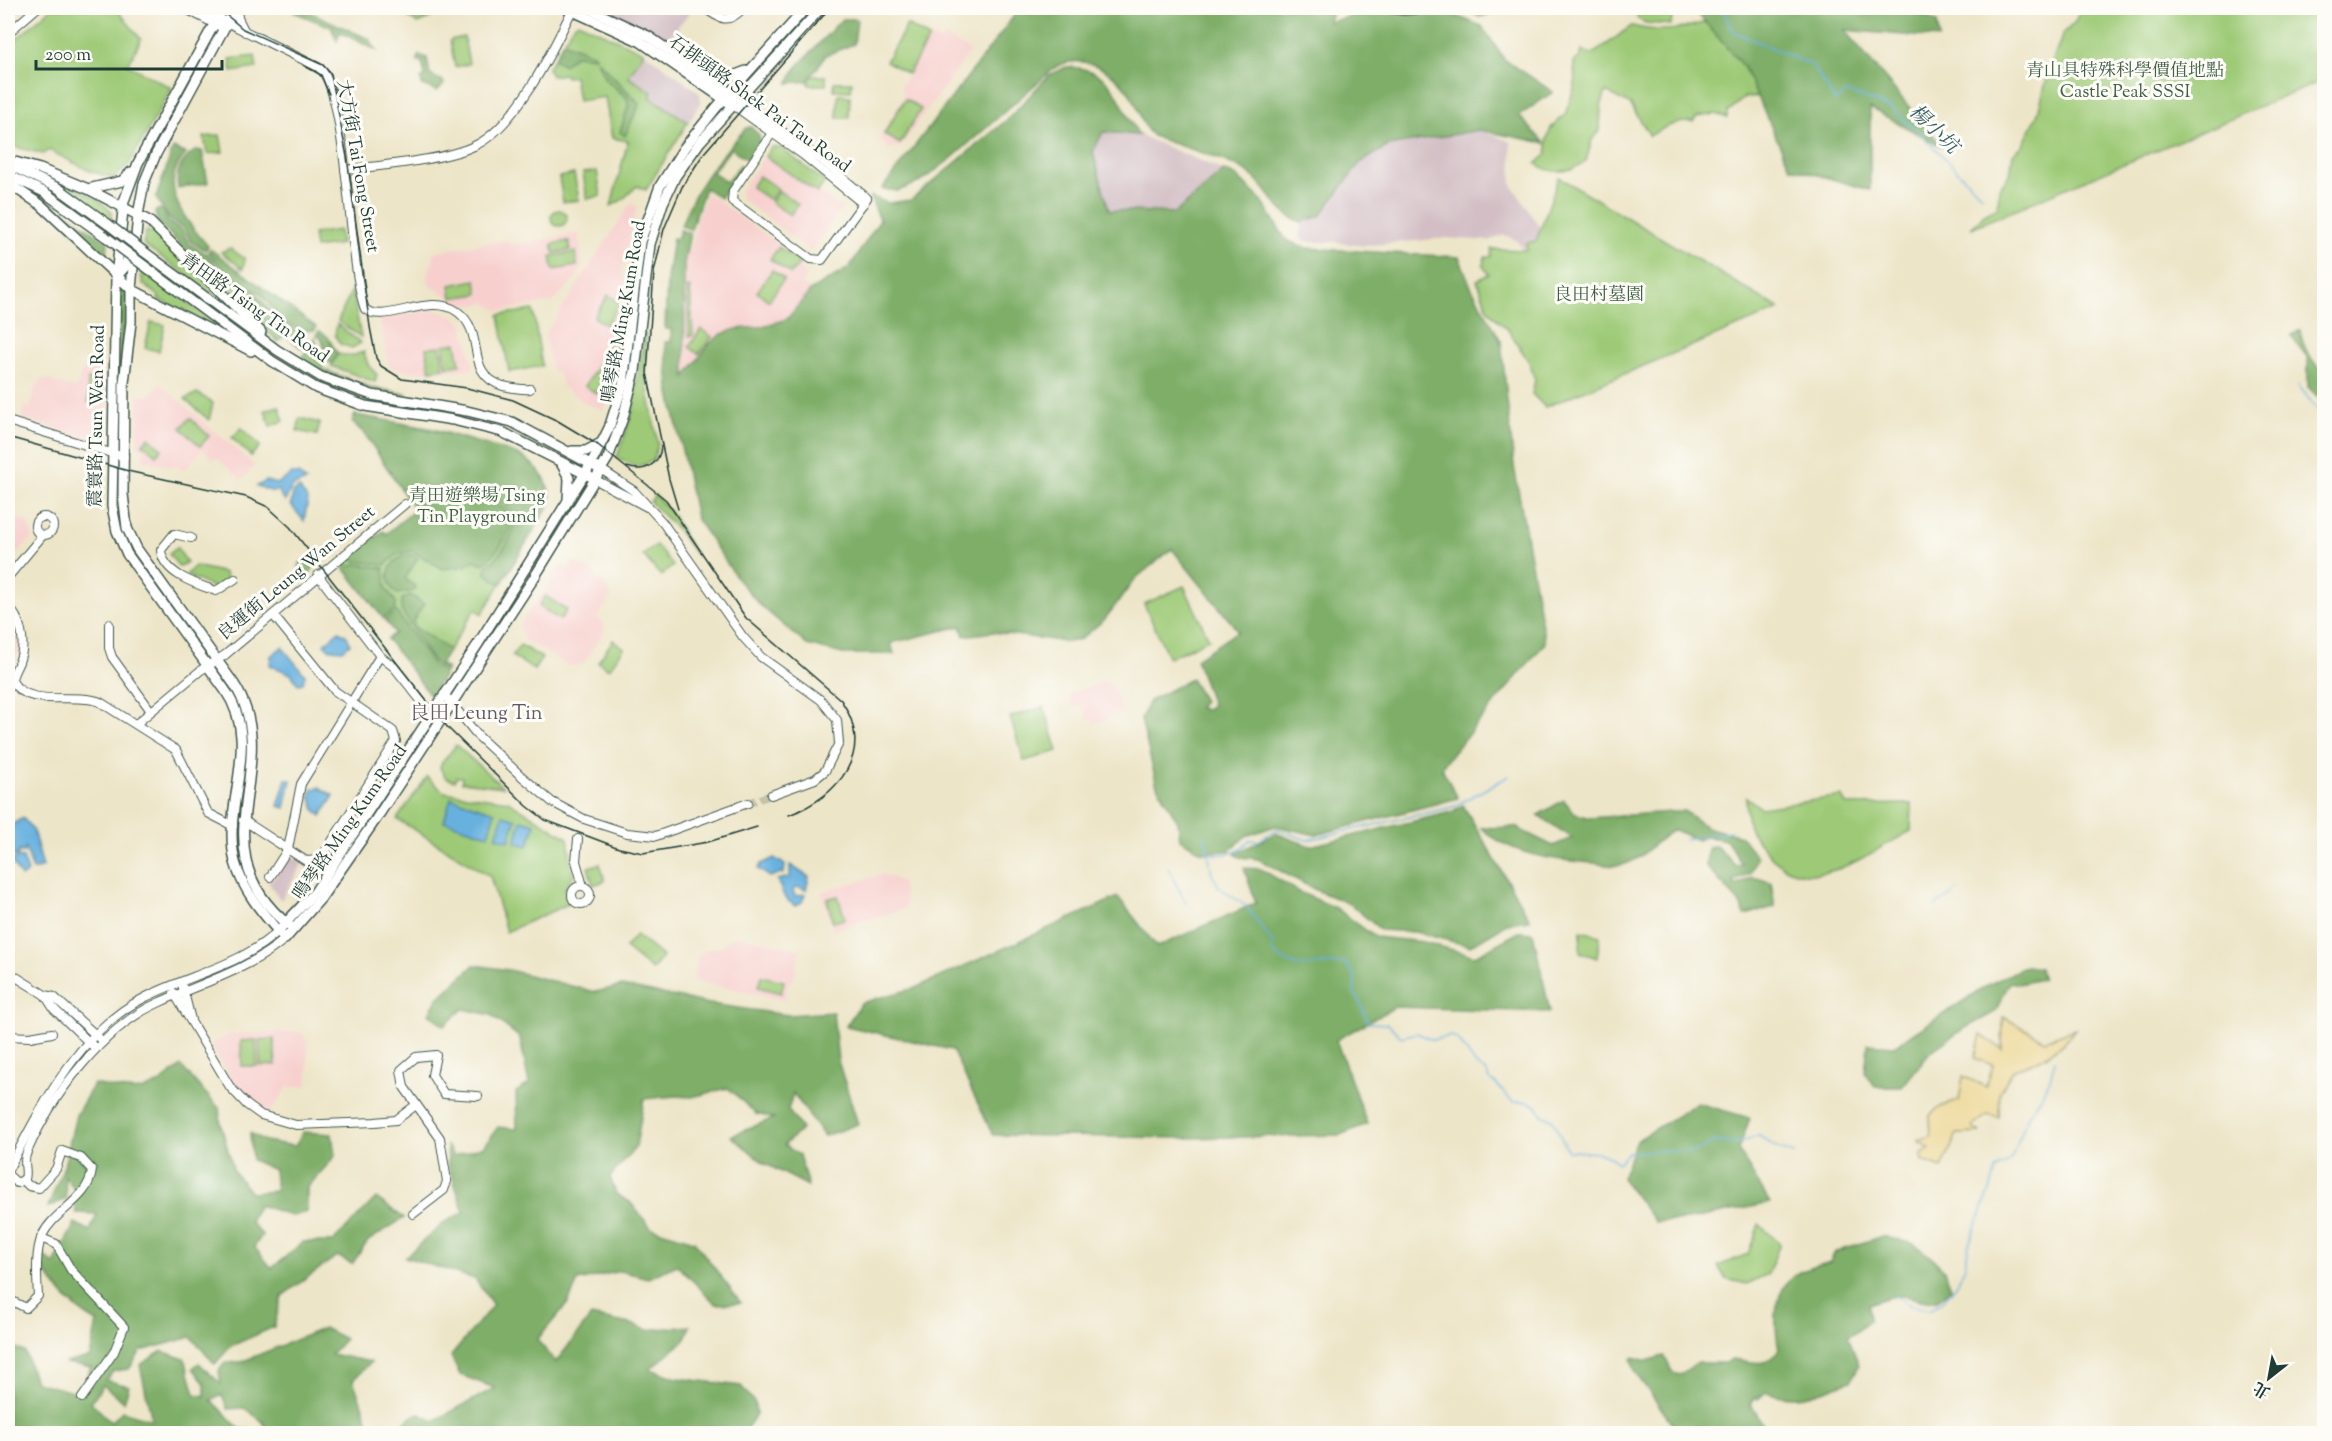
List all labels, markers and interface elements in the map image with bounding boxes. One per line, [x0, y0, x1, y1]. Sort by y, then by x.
street label: 石排頭路 Shek Pai Tau Road [662, 30, 856, 180]
scale bar [36, 33, 222, 71]
text: 200 m [45, 43, 91, 69]
park label: 青山具特殊科學價值地點 Castle Peak SSSI [2026, 59, 2224, 106]
street label: 大方街 Tai Fong Street [329, 77, 385, 255]
water label: 楊小坑 [1901, 99, 1967, 163]
street label: 鳴琴路 Ming Kum Road [596, 219, 654, 405]
street label: 青田路 Tsing Tin Road [174, 248, 334, 370]
park label: 良田村墓園 [1554, 283, 1644, 309]
street label: 震寰路 Tsun Wen Road [83, 325, 113, 507]
park label: 青田遊樂場 Tsing Tin Playground [409, 484, 545, 531]
street label: 良運街 Leung Wan Street [213, 500, 381, 648]
district label: 良田 Leung Tin [409, 700, 543, 729]
street label: 鳴琴路 Ming Kum Road [287, 740, 415, 906]
north arrow [2239, 1348, 2299, 1408]
text: 北 [2250, 1375, 2275, 1403]

